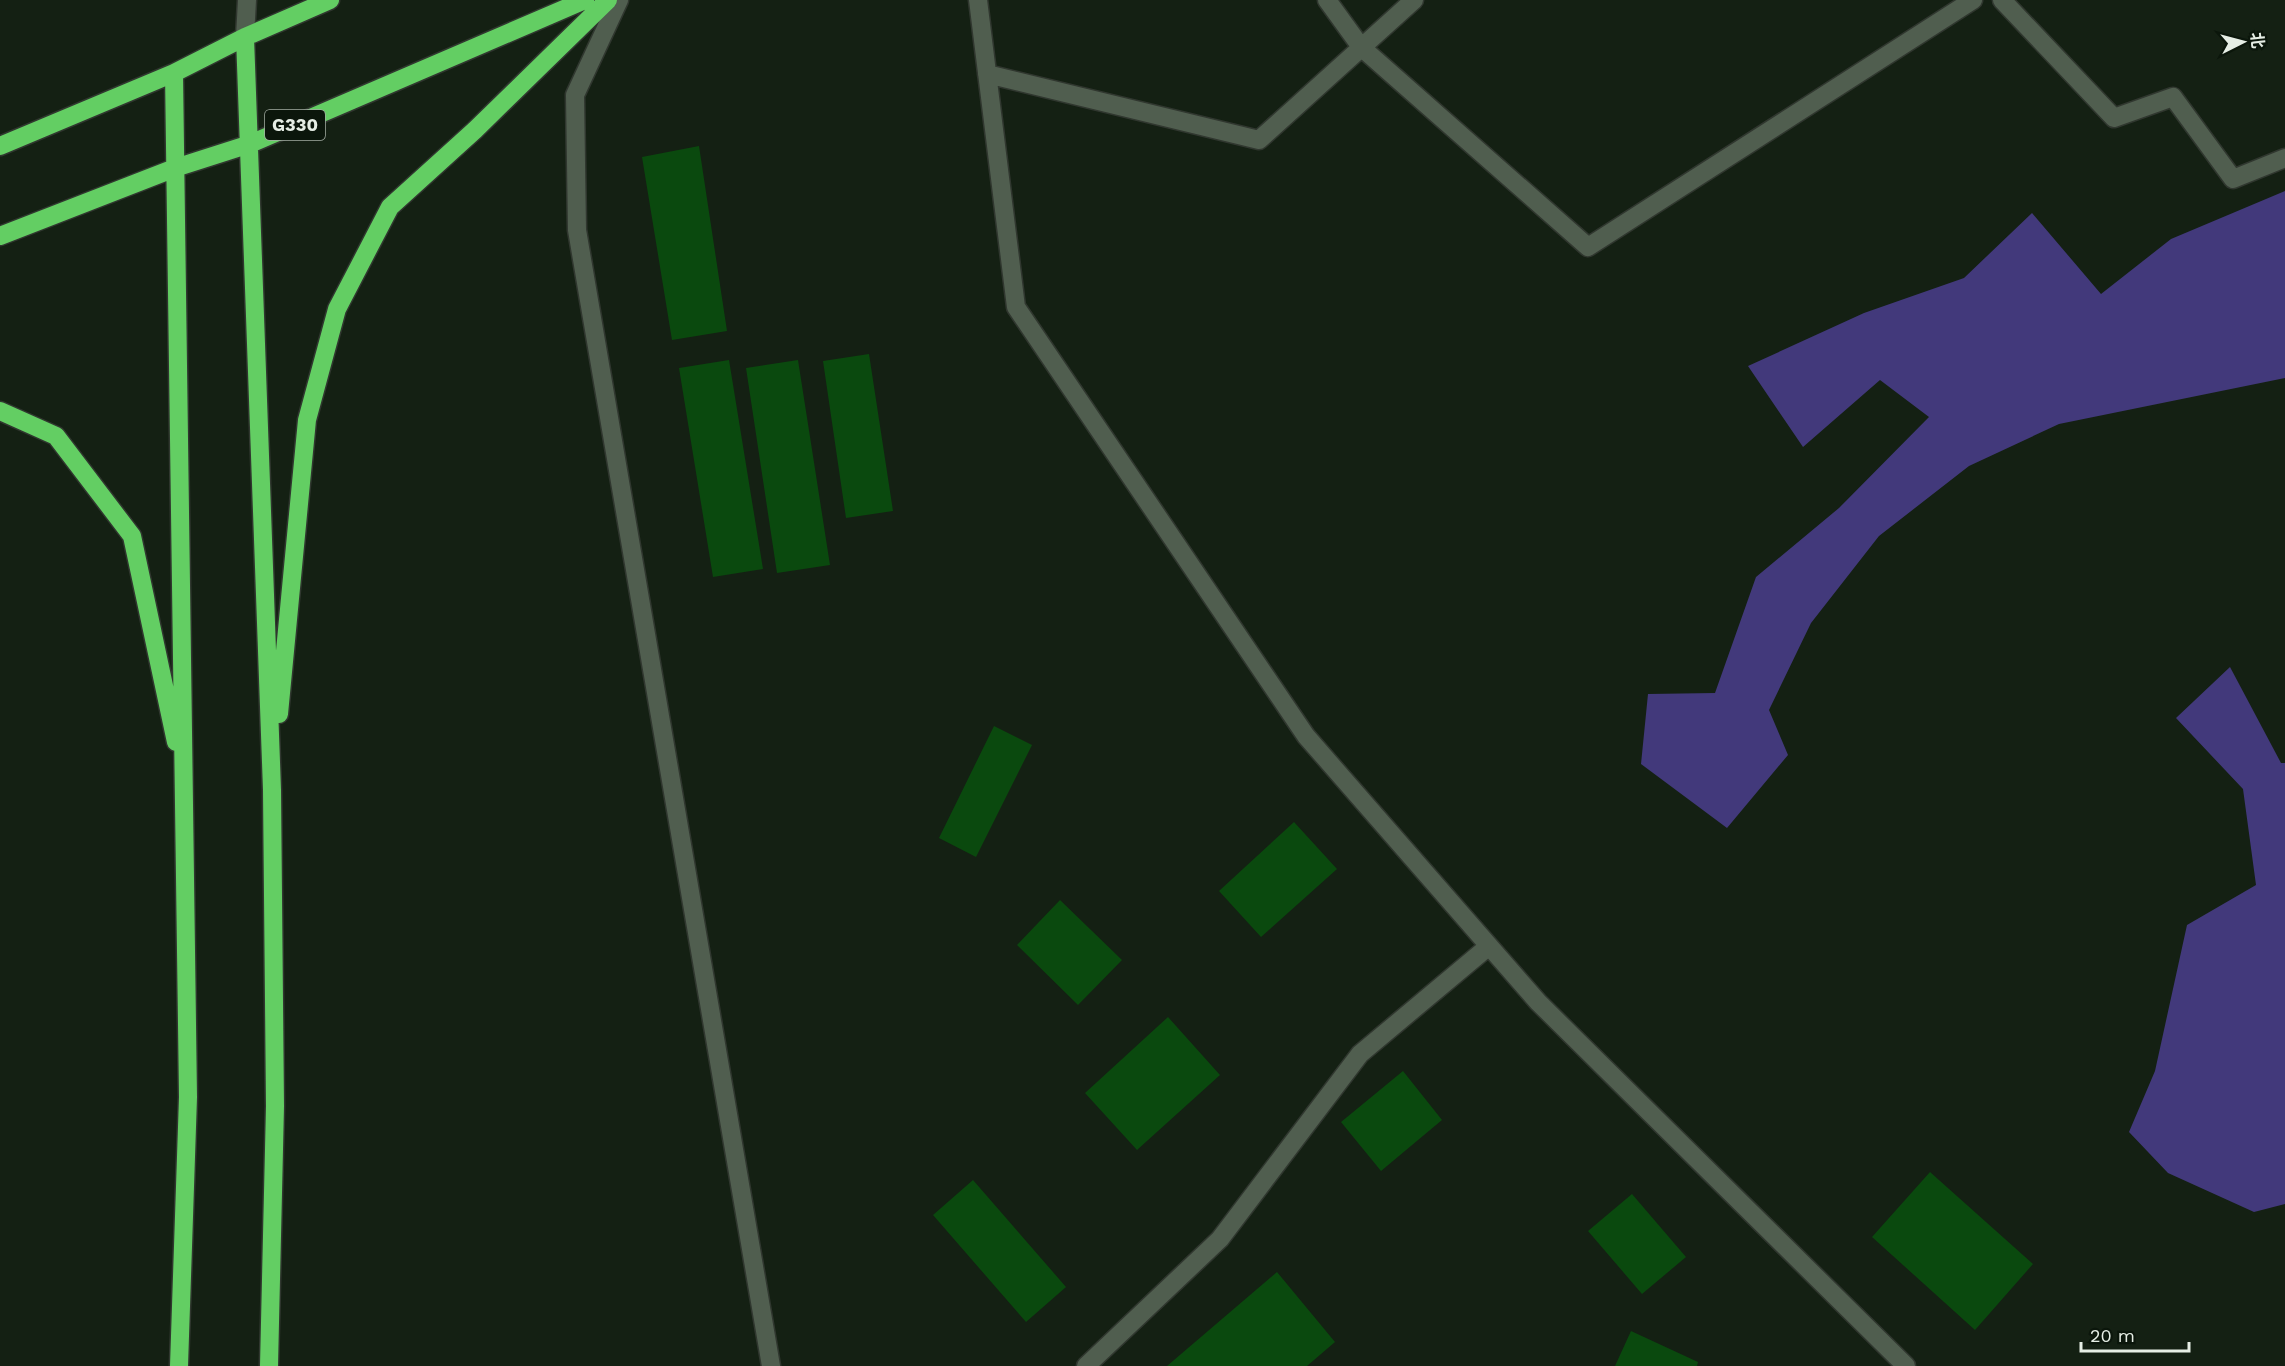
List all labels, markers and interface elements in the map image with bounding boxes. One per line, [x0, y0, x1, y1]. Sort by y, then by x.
north arrow [2213, 12, 2273, 72]
text: 北 [2247, 32, 2268, 49]
road number: G330 [265, 110, 325, 140]
scale bar [2081, 1315, 2189, 1353]
text: 20 m [2090, 1325, 2135, 1346]

